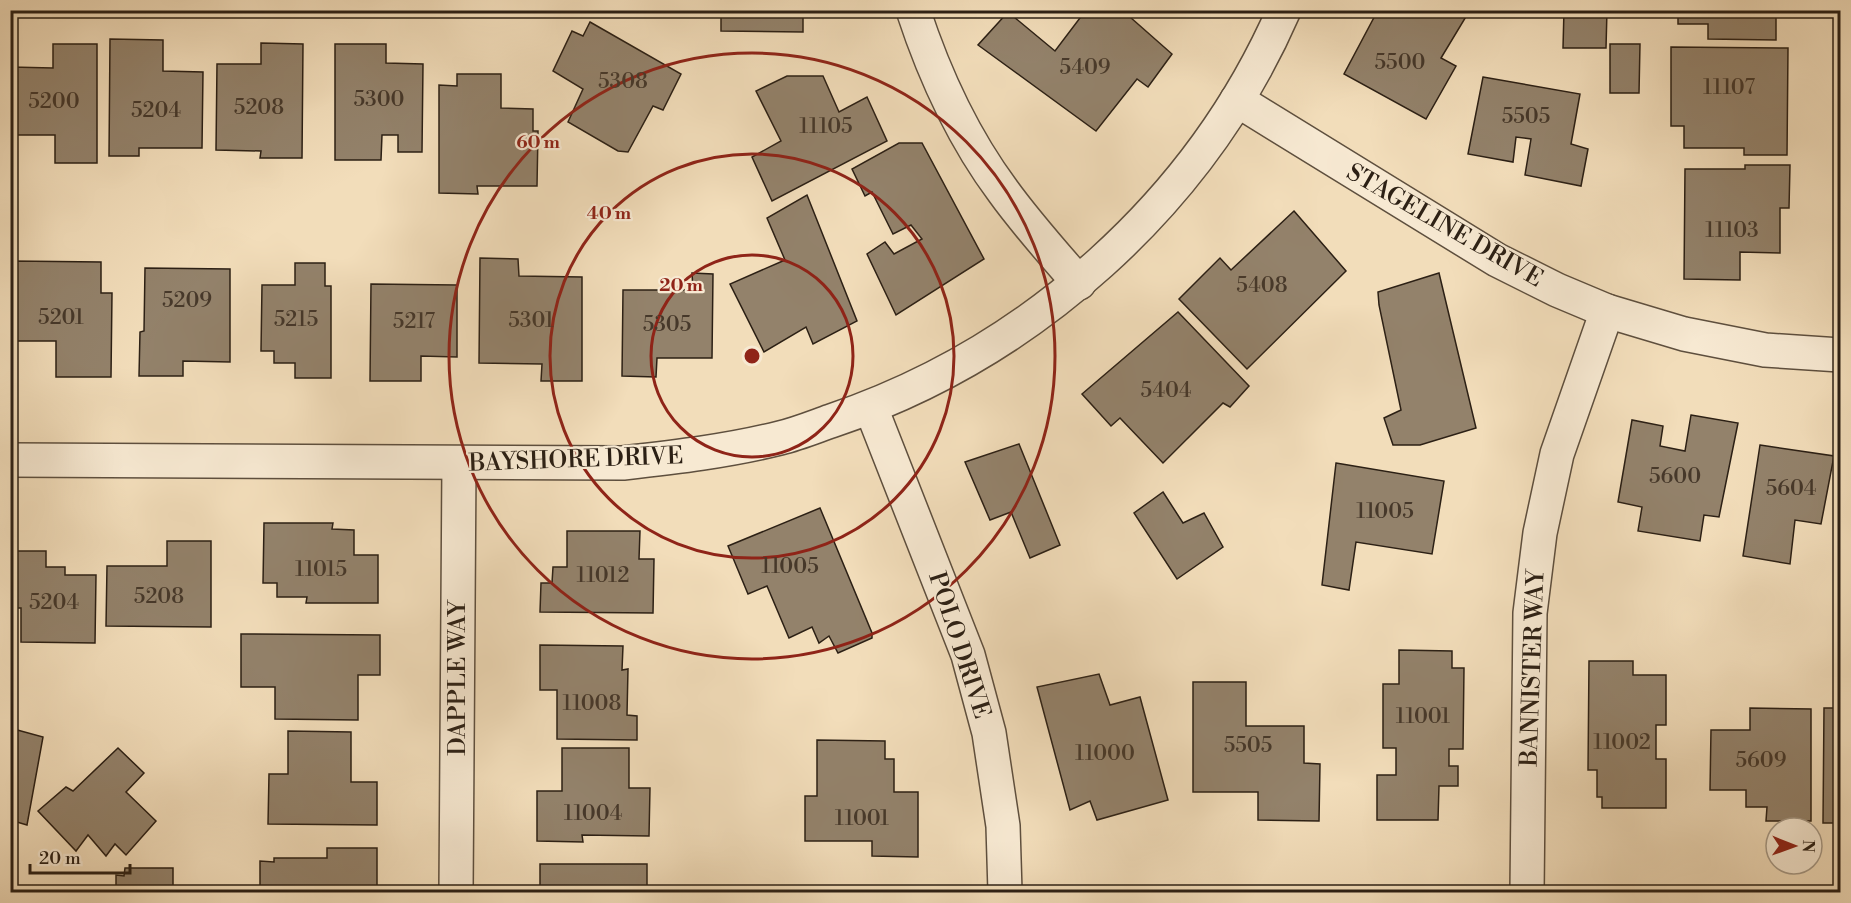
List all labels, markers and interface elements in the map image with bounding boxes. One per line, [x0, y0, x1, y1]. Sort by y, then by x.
house number: 5500 [1375, 50, 1426, 76]
house number: 5409 [1059, 55, 1111, 81]
house number: 5308 [598, 69, 648, 95]
house number: 11107 [1703, 75, 1755, 101]
house number: 5300 [353, 87, 405, 113]
house number: 5200 [28, 89, 80, 115]
house number: 5208 [234, 95, 284, 121]
house number: 5204 [131, 98, 181, 124]
house number: 5505 [1502, 104, 1550, 130]
house number: 11105 [799, 114, 853, 140]
text: 60 m [516, 131, 560, 154]
street label: STAGELINE DRIVE [1341, 157, 1548, 294]
text: 40 m [587, 202, 632, 225]
house number: 11103 [1705, 218, 1759, 244]
house number: 5408 [1236, 273, 1288, 299]
text: 20 m [659, 274, 703, 297]
house number: 5209 [162, 288, 212, 314]
house number: 5201 [38, 305, 84, 331]
house number: 5215 [274, 307, 318, 333]
house number: 5301 [508, 308, 554, 334]
house number: 5217 [393, 309, 436, 335]
house number: 5305 [643, 312, 691, 338]
centre of rings [742, 346, 762, 366]
house number: 5404 [1141, 378, 1191, 404]
street label: BAYSHORE DRIVE [467, 441, 684, 479]
house number: 5600 [1649, 464, 1701, 490]
house number: 5604 [1766, 476, 1816, 502]
house number: 11005 [1356, 499, 1414, 525]
house number: 11005 [761, 554, 819, 580]
house number: 11015 [295, 557, 347, 583]
house number: 11012 [577, 563, 629, 589]
street label: POLO DRIVE [921, 568, 997, 723]
street label: BANNISTER WAY [1515, 568, 1551, 768]
house number: 5208 [134, 584, 184, 610]
house number: 5204 [29, 590, 79, 616]
street label: DAPPLE WAY [443, 599, 473, 756]
house number: 11008 [563, 691, 621, 717]
house number: 11001 [1396, 704, 1450, 730]
house number: 11002 [1593, 730, 1651, 756]
house number: 5505 [1224, 733, 1272, 759]
house number: 11000 [1075, 741, 1135, 767]
house number: 5609 [1736, 748, 1786, 774]
house number: 11004 [564, 801, 622, 827]
house number: 11001 [835, 806, 889, 832]
north arrow [1764, 816, 1824, 876]
scale bar [30, 837, 130, 875]
text: N [1798, 840, 1818, 853]
text: 20 m [39, 847, 81, 870]

